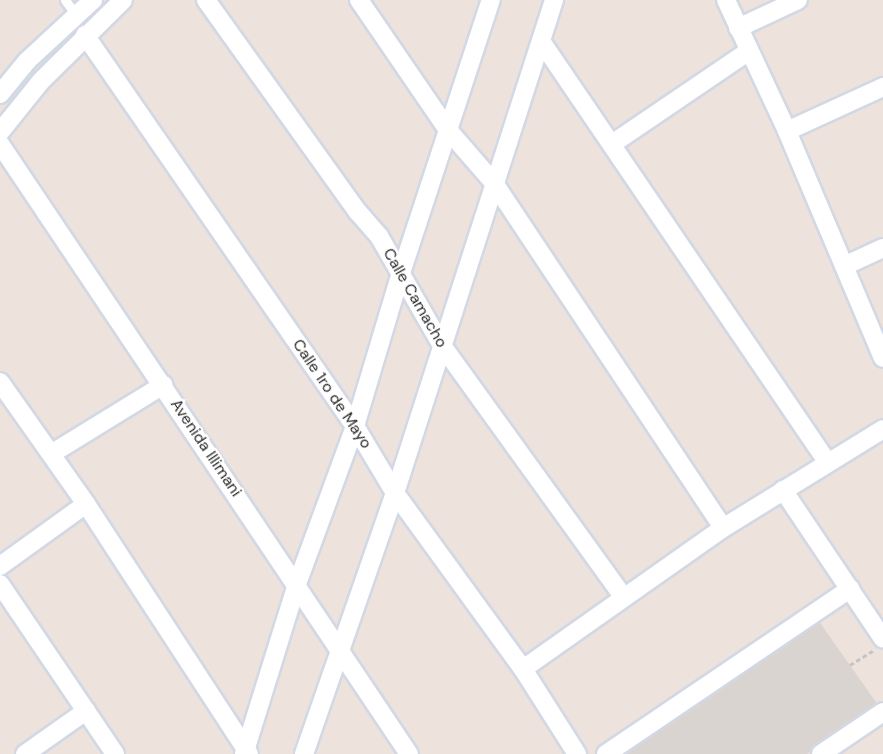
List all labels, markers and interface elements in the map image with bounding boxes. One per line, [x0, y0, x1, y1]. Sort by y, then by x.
street label: Calle Camacho [379, 245, 451, 351]
street label: Calle 1ro de Mayo [288, 336, 376, 452]
street label: Avenida Illimani [166, 396, 246, 500]

